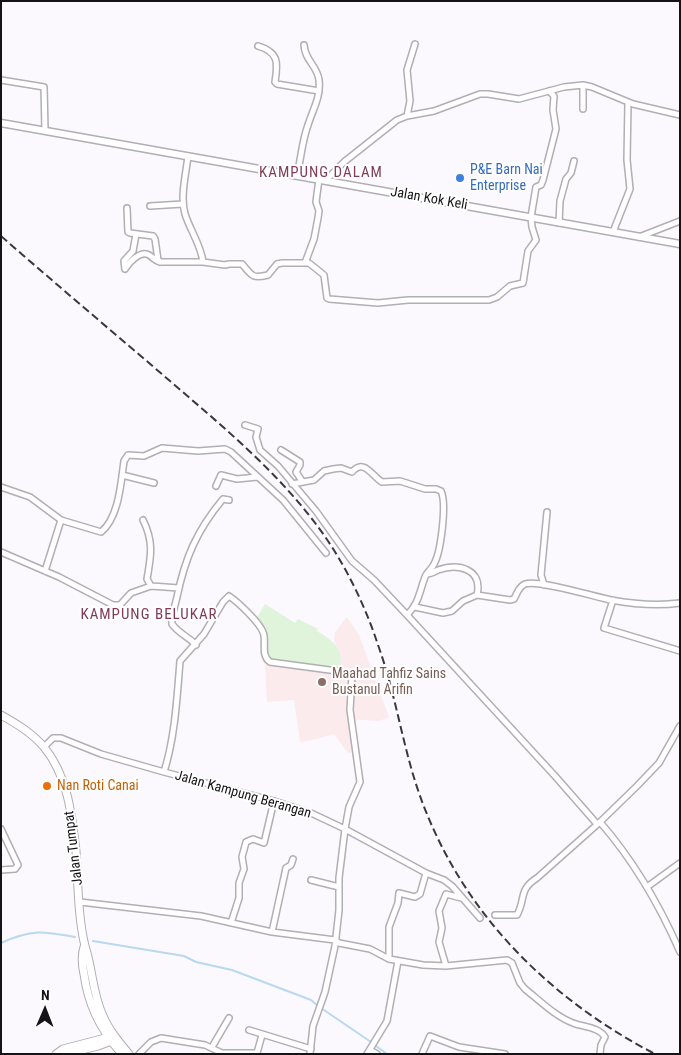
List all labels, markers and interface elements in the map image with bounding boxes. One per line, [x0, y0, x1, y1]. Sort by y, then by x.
place label: P&E Barn Nai Enterprise [470, 162, 543, 194]
district label: KAMPUNG DALAM [257, 164, 385, 182]
marker: P&E Barn Nai Enterprise [454, 172, 466, 184]
street label: Jalan Kok Keli [389, 184, 469, 214]
district label: KAMPUNG BELUKAR [79, 606, 219, 624]
place label: Maahad Tahfiz Sains Bustanul Arifin [332, 666, 446, 699]
marker: Maahad Tahfiz Sains Bustanul Arifin [316, 676, 328, 688]
street label: Jalan Kampung Berangan [173, 768, 313, 822]
place label: Nan Roti Canai [57, 778, 139, 794]
marker: Nan Roti Canai [41, 780, 53, 792]
street label: Jalan Tumpat [61, 810, 87, 886]
north arrow [20, 985, 70, 1035]
text: N [41, 987, 50, 1003]

